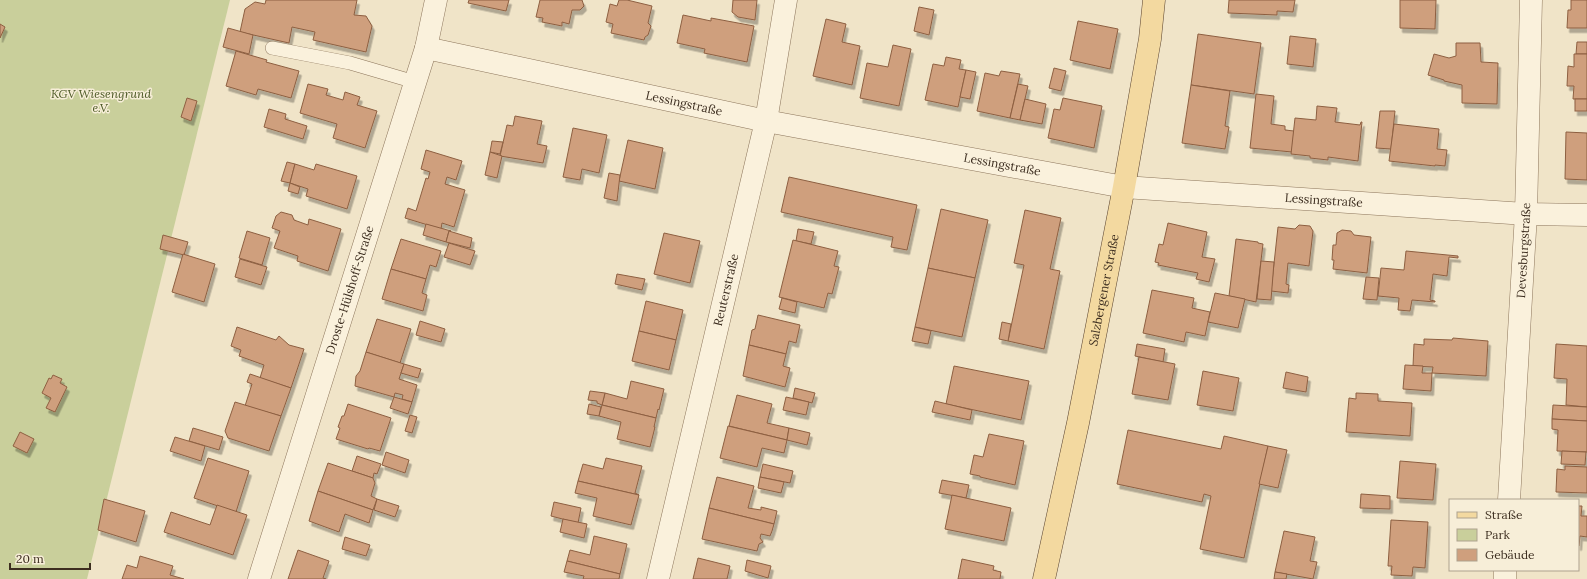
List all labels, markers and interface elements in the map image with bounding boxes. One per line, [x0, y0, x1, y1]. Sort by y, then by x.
park label: KGV Wiesengrund e.V. [51, 86, 151, 115]
street label: Lessingstraße [644, 87, 724, 119]
street label: Lessingstraße [963, 150, 1043, 179]
street label: Lessingstraße [1284, 190, 1364, 210]
street label: Devesburgstraße [1513, 202, 1533, 299]
street label: Droste-Hülshoff-Straße [322, 223, 377, 356]
street label: Salzbergener Straße [1085, 232, 1122, 347]
street label: Reuterstraße [710, 252, 742, 327]
legend [1449, 499, 1579, 571]
text: Straße [1485, 507, 1523, 522]
text: Park [1485, 527, 1511, 542]
scale bar [10, 545, 90, 571]
text: Gebäude [1485, 547, 1535, 562]
text: 20 m [16, 551, 44, 566]

